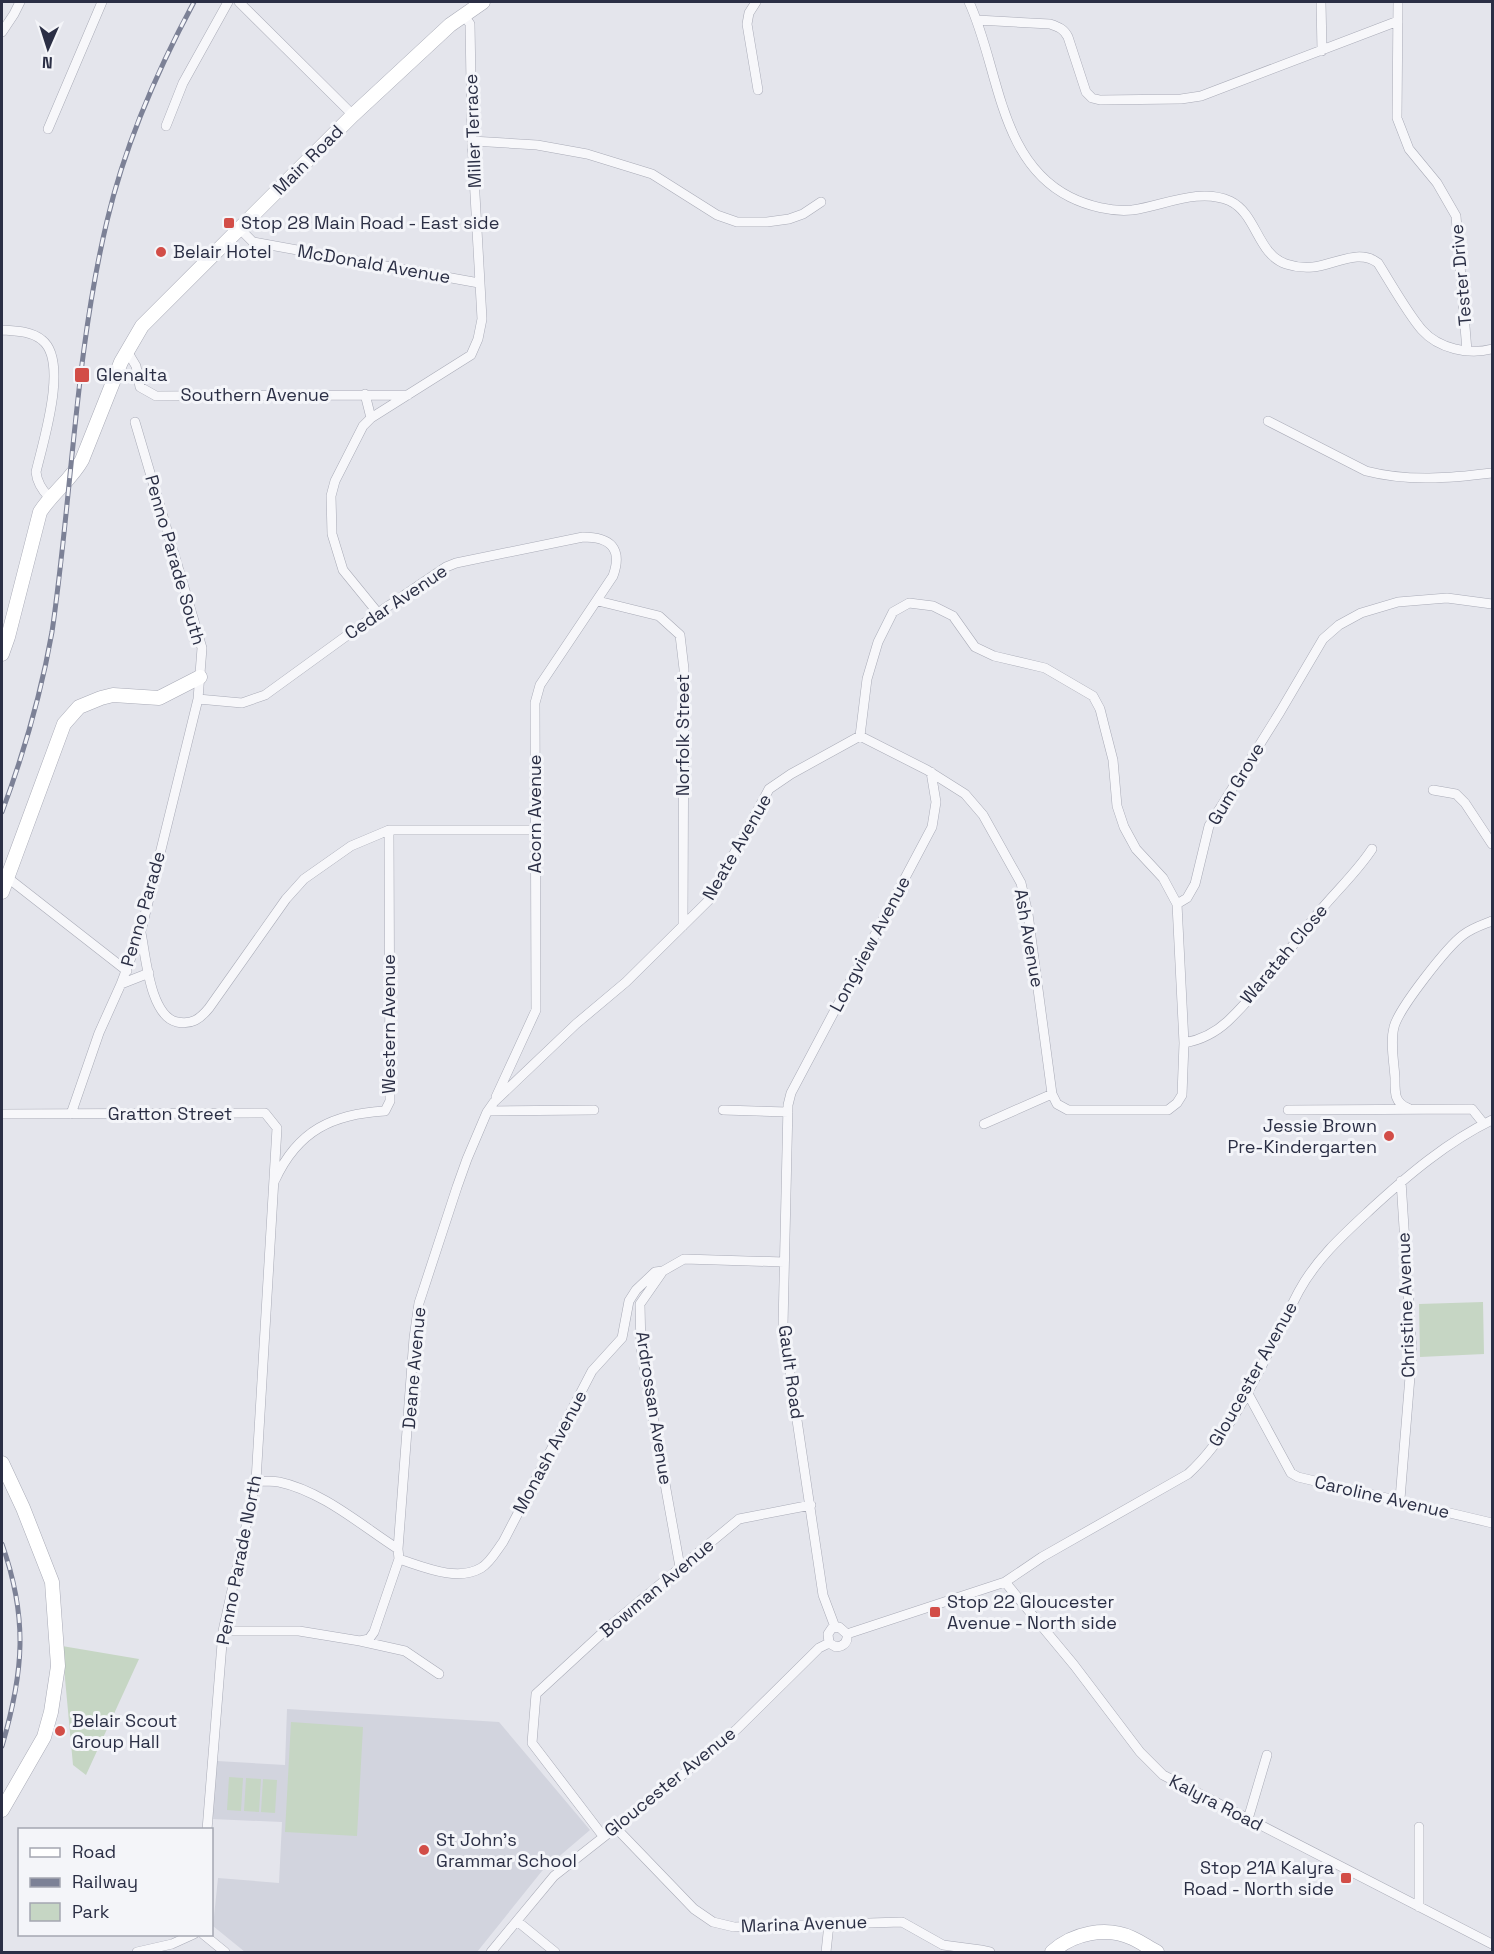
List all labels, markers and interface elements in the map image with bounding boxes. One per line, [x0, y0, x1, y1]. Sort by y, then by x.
north arrow [18, 18, 78, 78]
text: N [41, 52, 53, 73]
street label: Miller Terrace [459, 73, 486, 189]
street label: Main Road [268, 120, 348, 200]
place label: Stop 28 Main Road - East side [241, 211, 499, 234]
marker: Stop 28 Main Road - East side [222, 216, 236, 230]
street label: Tester Drive [1445, 223, 1476, 327]
street label: McDonald Avenue [296, 239, 452, 288]
place label: Belair Hotel [173, 240, 272, 263]
marker: Belair Hotel [154, 245, 168, 259]
place label: Glenalta [96, 363, 167, 386]
marker: Glenalta [73, 366, 91, 384]
street label: Southern Avenue [181, 383, 329, 406]
street label: Penno Parade South [140, 472, 211, 648]
street label: Cedar Avenue [340, 559, 451, 644]
street label: Norfolk Street [671, 674, 694, 796]
street label: Gum Grove [1202, 738, 1269, 829]
street label: Acorn Avenue [523, 754, 546, 874]
street label: Neate Avenue [697, 789, 776, 904]
street label: Penno Parade [115, 849, 170, 969]
street label: Longview Avenue [824, 872, 915, 1016]
street label: Ash Avenue [1009, 887, 1049, 989]
street label: Waratah Close [1235, 899, 1332, 1008]
street label: Western Avenue [377, 954, 400, 1094]
street label: Gratton Street [108, 1102, 232, 1125]
place label: Jessie Brown Pre-Kindergarten [1227, 1114, 1377, 1158]
marker: Jessie Brown Pre-Kindergarten [1382, 1129, 1396, 1143]
street label: Christine Avenue [1391, 1232, 1420, 1378]
street label: Gloucester Avenue [1203, 1297, 1302, 1450]
street label: Deane Avenue [397, 1306, 430, 1430]
street label: Gault Road [774, 1324, 809, 1420]
street label: Ardrossan Avenue [631, 1329, 678, 1486]
street label: Monash Avenue [507, 1386, 592, 1517]
street label: Caroline Avenue [1312, 1470, 1452, 1523]
street label: Penno Parade North [211, 1473, 266, 1647]
street label: Bowman Avenue [595, 1533, 718, 1642]
place label: Stop 22 Gloucester Avenue - North side [947, 1590, 1117, 1634]
marker: Stop 22 Gloucester Avenue - North side [928, 1605, 942, 1619]
place label: Belair Scout Group Hall [72, 1709, 177, 1753]
street label: Gloucester Avenue [599, 1722, 740, 1842]
marker: Belair Scout Group Hall [53, 1724, 67, 1738]
street label: Kalyra Road [1165, 1769, 1267, 1836]
legend [18, 1828, 213, 1936]
place label: St John's Grammar School [436, 1828, 577, 1872]
text: Road [72, 1840, 116, 1863]
marker: St John's Grammar School [417, 1843, 431, 1857]
place label: Stop 21A Kalyra Road - North side [1183, 1856, 1334, 1900]
text: Railway [72, 1870, 138, 1893]
marker: Stop 21A Kalyra Road - North side [1339, 1871, 1353, 1885]
text: Park [72, 1900, 110, 1923]
street label: Marina Avenue [740, 1910, 868, 1937]

